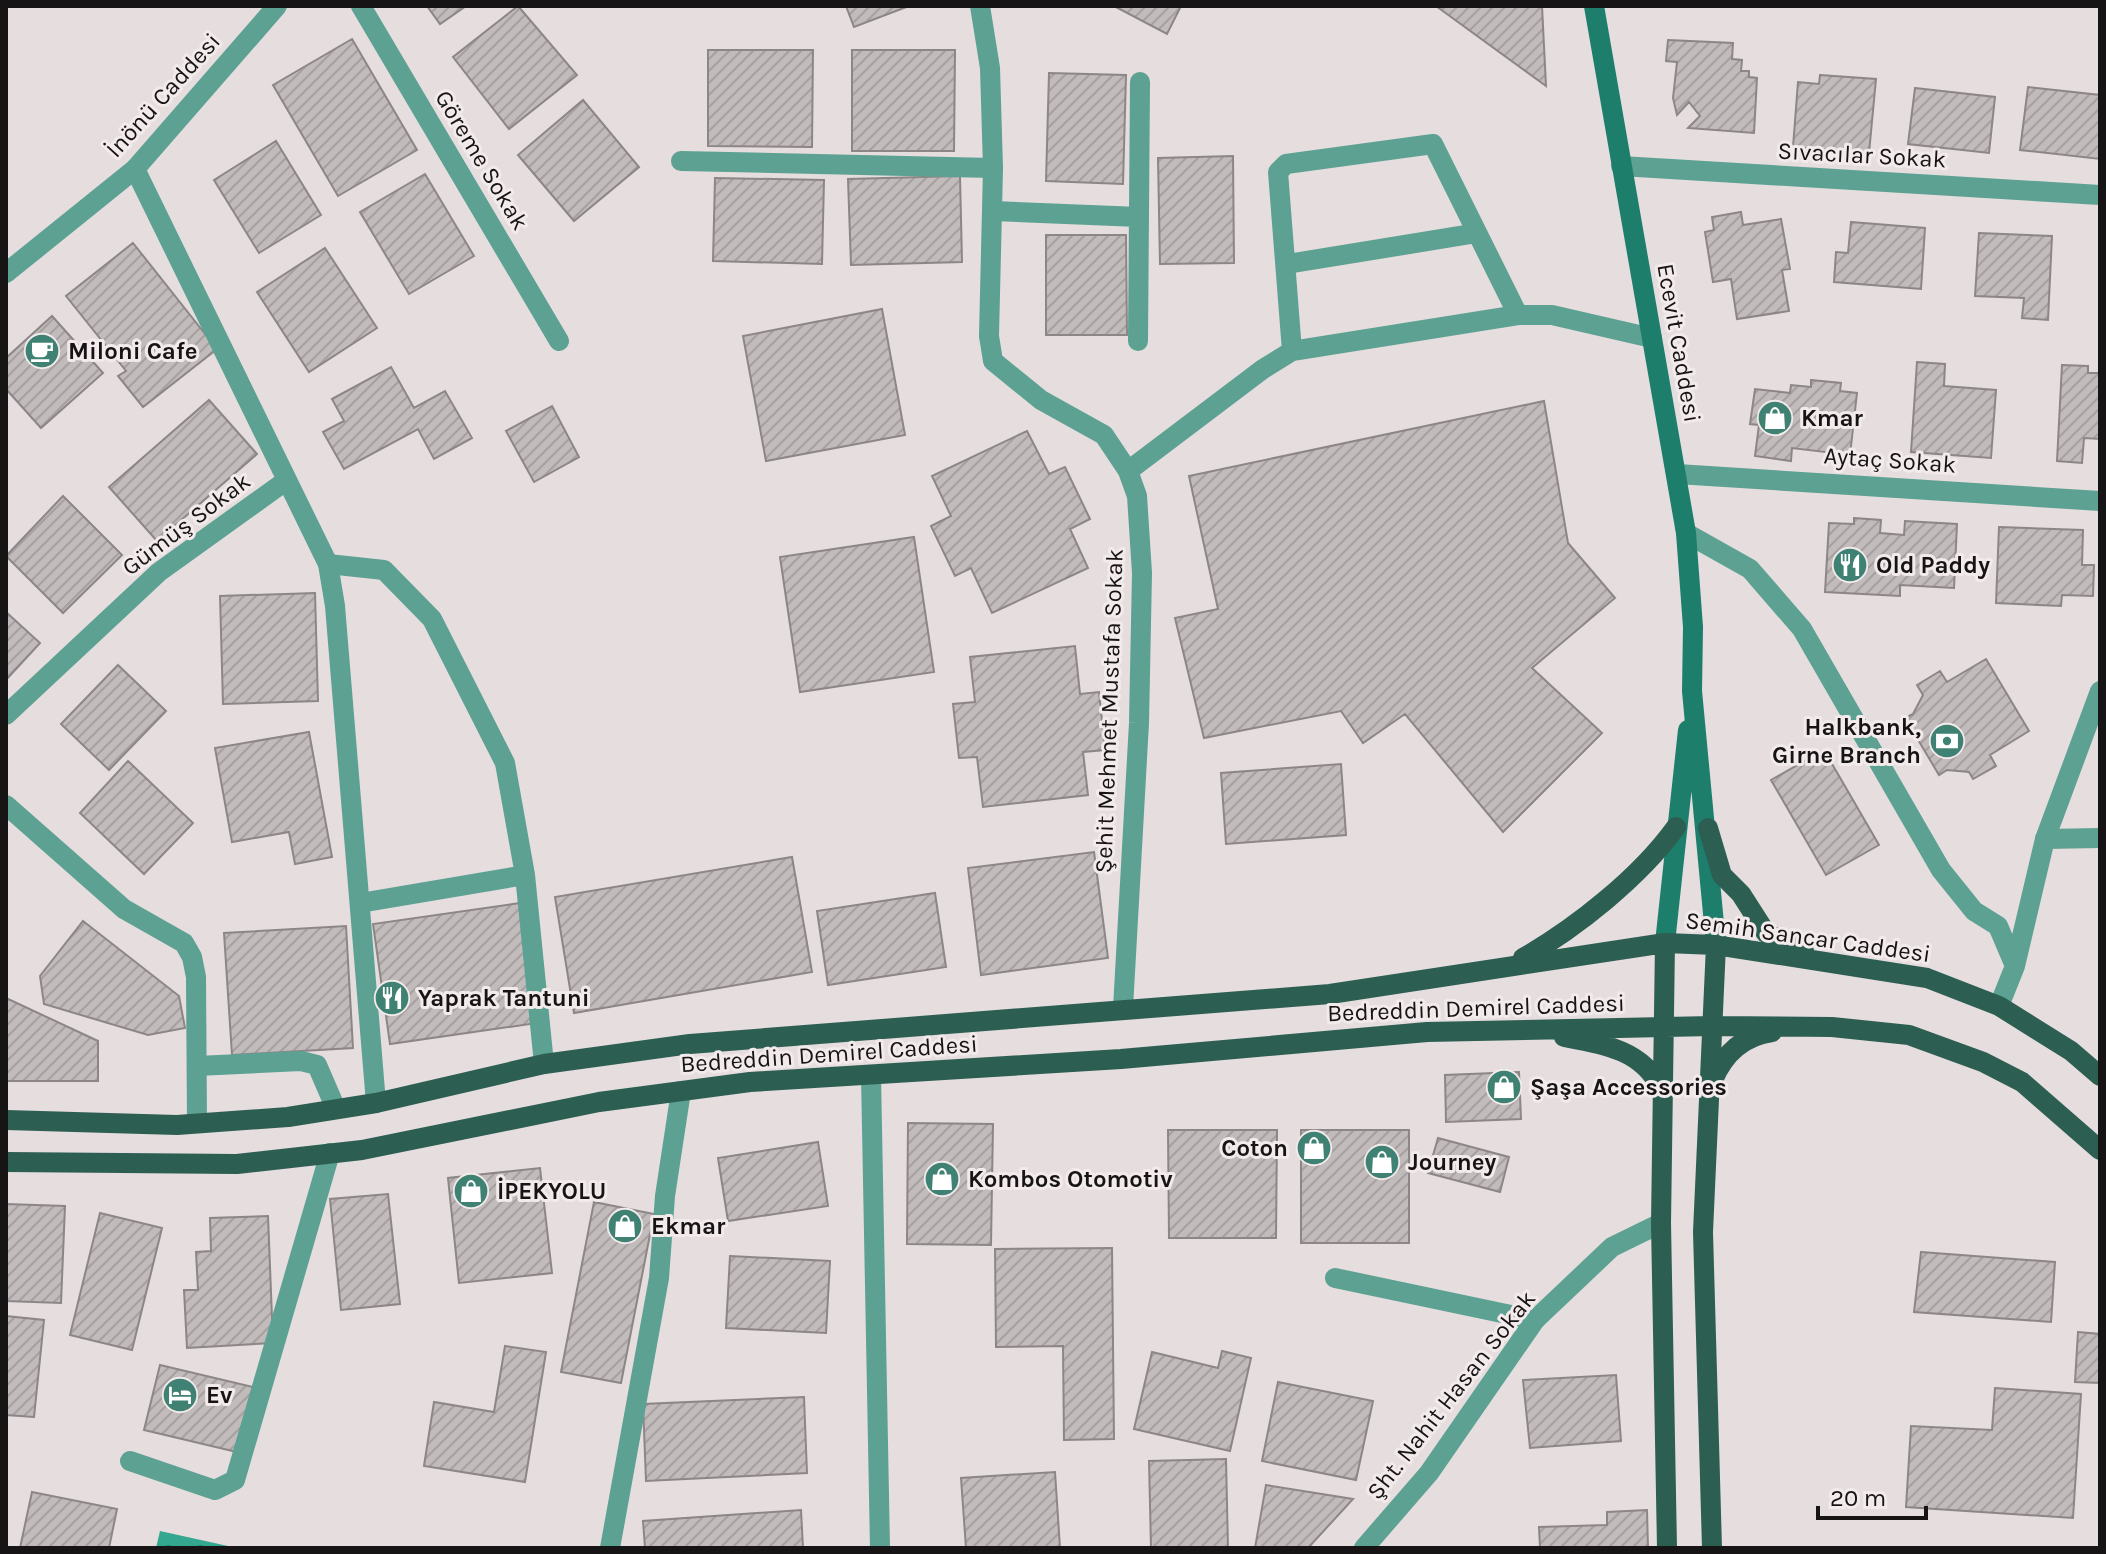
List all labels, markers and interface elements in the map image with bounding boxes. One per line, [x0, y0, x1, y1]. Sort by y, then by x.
street label: İnönü Caddesi [100, 27, 226, 163]
street label: Göreme Sokak [429, 85, 535, 235]
street label: Sıvacılar Sokak [1777, 137, 1947, 173]
street label: Ecevit Caddesi [1651, 261, 1707, 425]
cafe icon: Miloni Cafe [23, 332, 61, 370]
place label: Miloni Cafe [68, 337, 197, 365]
shop icon: Kmar [1756, 399, 1794, 437]
place label: Kmar [1801, 404, 1864, 432]
street label: Aytaç Sokak [1823, 441, 1957, 479]
street label: Gümüş Sokak [116, 467, 256, 581]
restaurant icon: Old Paddy [1831, 546, 1869, 584]
street label: Şehit Mehmet Mustafa Sokak [1089, 548, 1129, 874]
place label: Old Paddy [1876, 551, 1990, 579]
place label: Halkbank, Girne Branch [1772, 713, 1921, 769]
bank icon: Halkbank, Girne Branch [1928, 722, 1966, 760]
street label: Semih Sancar Caddesi [1684, 906, 1932, 968]
restaurant icon: Yaprak Tantuni [373, 979, 411, 1017]
place label: Yaprak Tantuni [418, 984, 590, 1012]
street label: Bedreddin Demirel Caddesi [1327, 989, 1625, 1027]
street label: Bedreddin Demirel Caddesi [679, 1030, 979, 1078]
shop icon: Şaşa Accessories [1485, 1068, 1523, 1106]
place label: Şaşa Accessories [1530, 1073, 1727, 1101]
shop icon: Coton [1295, 1129, 1333, 1167]
place label: Coton [1221, 1134, 1288, 1162]
shop icon: Journey [1363, 1143, 1401, 1181]
place label: Journey [1408, 1148, 1496, 1176]
shop icon: Kombos Otomotiv [923, 1160, 961, 1198]
place label: Kombos Otomotiv [968, 1165, 1173, 1193]
shop icon: İPEKYOLU [452, 1172, 490, 1210]
place label: İPEKYOLU [497, 1177, 606, 1205]
shop icon: Ekmar [606, 1207, 644, 1245]
place label: Ekmar [651, 1212, 726, 1240]
street label: Şht. Nahit Hasan Sokak [1361, 1285, 1541, 1505]
hotel icon: Ev [161, 1376, 199, 1414]
place label: Ev [206, 1381, 233, 1409]
scale bar [1818, 1470, 1926, 1520]
text: 20 m [1830, 1484, 1886, 1512]

